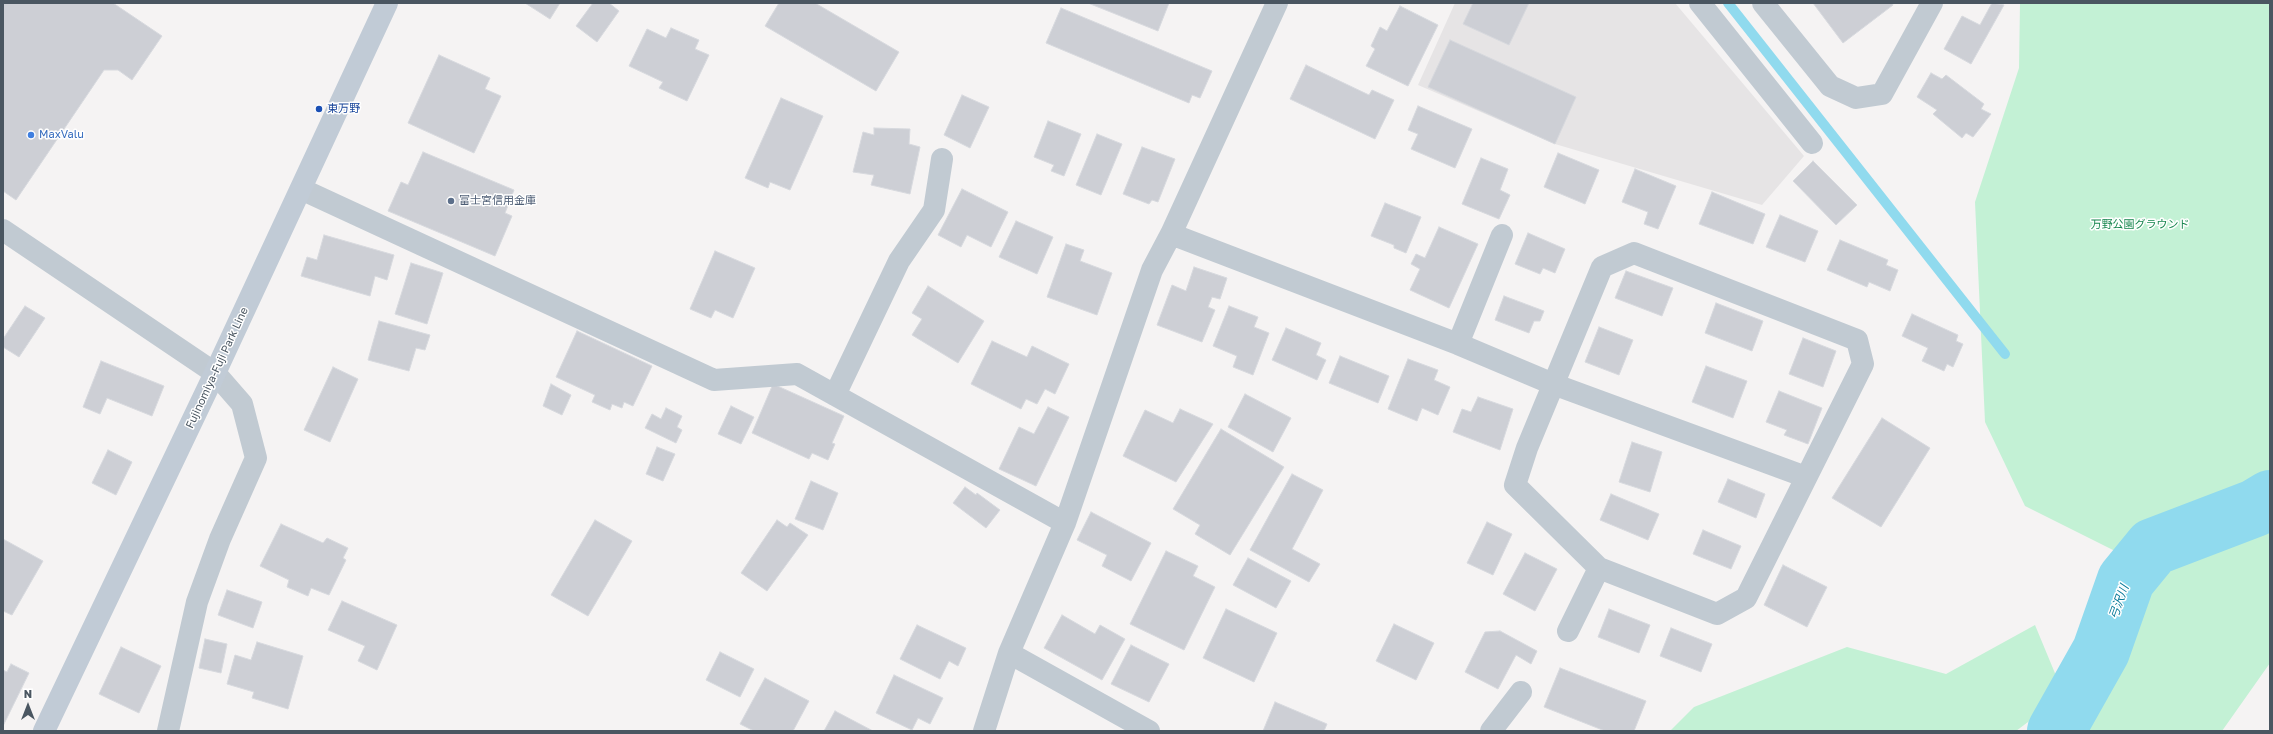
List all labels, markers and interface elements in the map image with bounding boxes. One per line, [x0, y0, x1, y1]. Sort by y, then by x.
place label: 東万野 [327, 102, 360, 116]
marker: 東万野 [314, 104, 324, 114]
place label: MaxValu [39, 128, 84, 142]
marker: MaxValu [26, 130, 36, 140]
place label: 富士宮信用金庫 [459, 194, 536, 208]
marker: 富士宮信用金庫 [446, 196, 456, 206]
park label: 万野公園グラウンド [2091, 218, 2189, 232]
street label: Fujinomiya-Fuji Park Line [183, 305, 251, 431]
water label: 弓沢川 [2106, 583, 2132, 621]
north arrow [8, 686, 48, 726]
text: N [24, 687, 32, 700]

